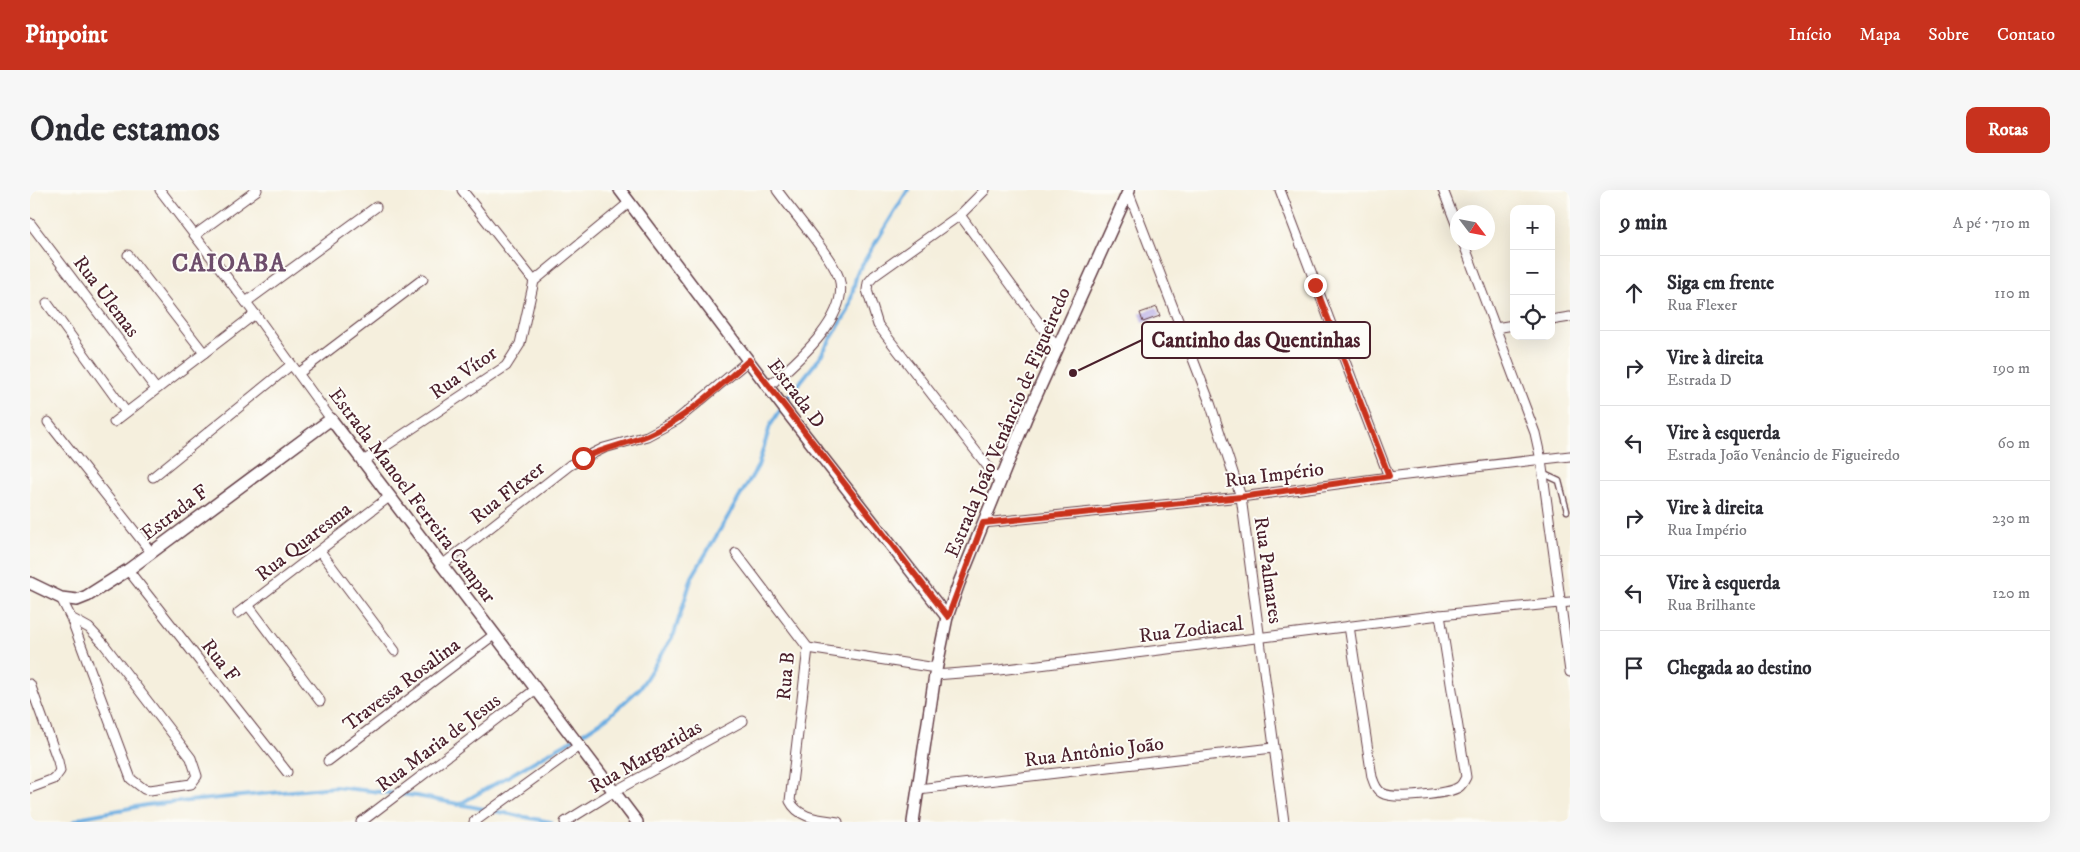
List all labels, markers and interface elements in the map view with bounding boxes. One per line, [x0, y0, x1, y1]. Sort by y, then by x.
text: Pinpoint [25, 20, 108, 50]
text: Início [1789, 24, 1832, 46]
text: Mapa [1860, 24, 1900, 46]
text: Sobre [1928, 24, 1969, 46]
text: Contato [1997, 24, 2055, 46]
button: Rotas [1966, 107, 2050, 153]
text: Onde estamos [30, 108, 220, 152]
north arrow [1450, 205, 1495, 250]
map controls [1510, 205, 1555, 340]
button: + [1510, 205, 1555, 250]
text: 9 min [1620, 210, 1667, 236]
text: A pé · 710 m [1953, 213, 2030, 233]
district label: CAIOABA [172, 248, 286, 279]
button: − [1510, 250, 1555, 295]
street label: Rua Ulemas [67, 251, 145, 343]
text: Siga em frente [1667, 272, 1774, 295]
route end [1304, 274, 1327, 297]
icon: ahead [1620, 279, 1648, 307]
text: 110 m [1994, 283, 2030, 303]
street label: Estrada João Venâncio de Figueiredo [940, 284, 1077, 561]
button: locate [1510, 295, 1555, 340]
text: Rua Flexer [1667, 295, 1737, 315]
callout: Cantinho das Quentinhas [1142, 322, 1370, 358]
text: Cantinho das Quentinhas [1152, 328, 1360, 354]
street label: Rua Vítor [425, 341, 503, 405]
text: Vire à direita [1667, 347, 1763, 370]
street label: Estrada D [761, 354, 830, 434]
icon: right [1620, 354, 1648, 382]
text: 190 m [1992, 358, 2030, 378]
text: Estrada D [1667, 370, 1732, 390]
street label: Estrada Manoel Ferreira Campar [323, 383, 501, 609]
text: Vire à esquerda [1667, 422, 1780, 445]
icon: left [1620, 429, 1648, 457]
text: 60 m [1998, 433, 2030, 453]
text: Estrada João Venâncio de Figueiredo [1667, 445, 1900, 465]
route start [572, 447, 595, 470]
street label: Rua Flexer [466, 456, 551, 530]
street label: Rua Império [1223, 457, 1325, 494]
street label: Estrada F [136, 480, 214, 547]
street label: Rua Quaresma [251, 497, 357, 587]
text: Vire à direita [1667, 497, 1763, 520]
icon: right [1620, 504, 1648, 532]
text: 230 m [1992, 508, 2030, 528]
street label: Rua Palmares [1248, 515, 1287, 626]
text: Rua Império [1667, 520, 1747, 540]
text: Vire à esquerda [1667, 572, 1780, 595]
icon: left [1620, 579, 1648, 607]
text: 120 m [1992, 583, 2030, 603]
text: Rua Brilhante [1667, 595, 1756, 615]
street label: Rua Zodiacal [1138, 612, 1245, 649]
street label: Travessa Rosalina [338, 633, 466, 737]
street label: Rua F [195, 634, 244, 688]
street label: Rua B [772, 651, 801, 701]
icon: arrive [1620, 654, 1648, 682]
text: Chegada ao destino [1667, 657, 1812, 680]
street label: Rua Maria de Jesus [372, 688, 506, 798]
street label: Rua Margaridas [585, 715, 707, 800]
street label: Rua Antônio João [1023, 732, 1165, 773]

